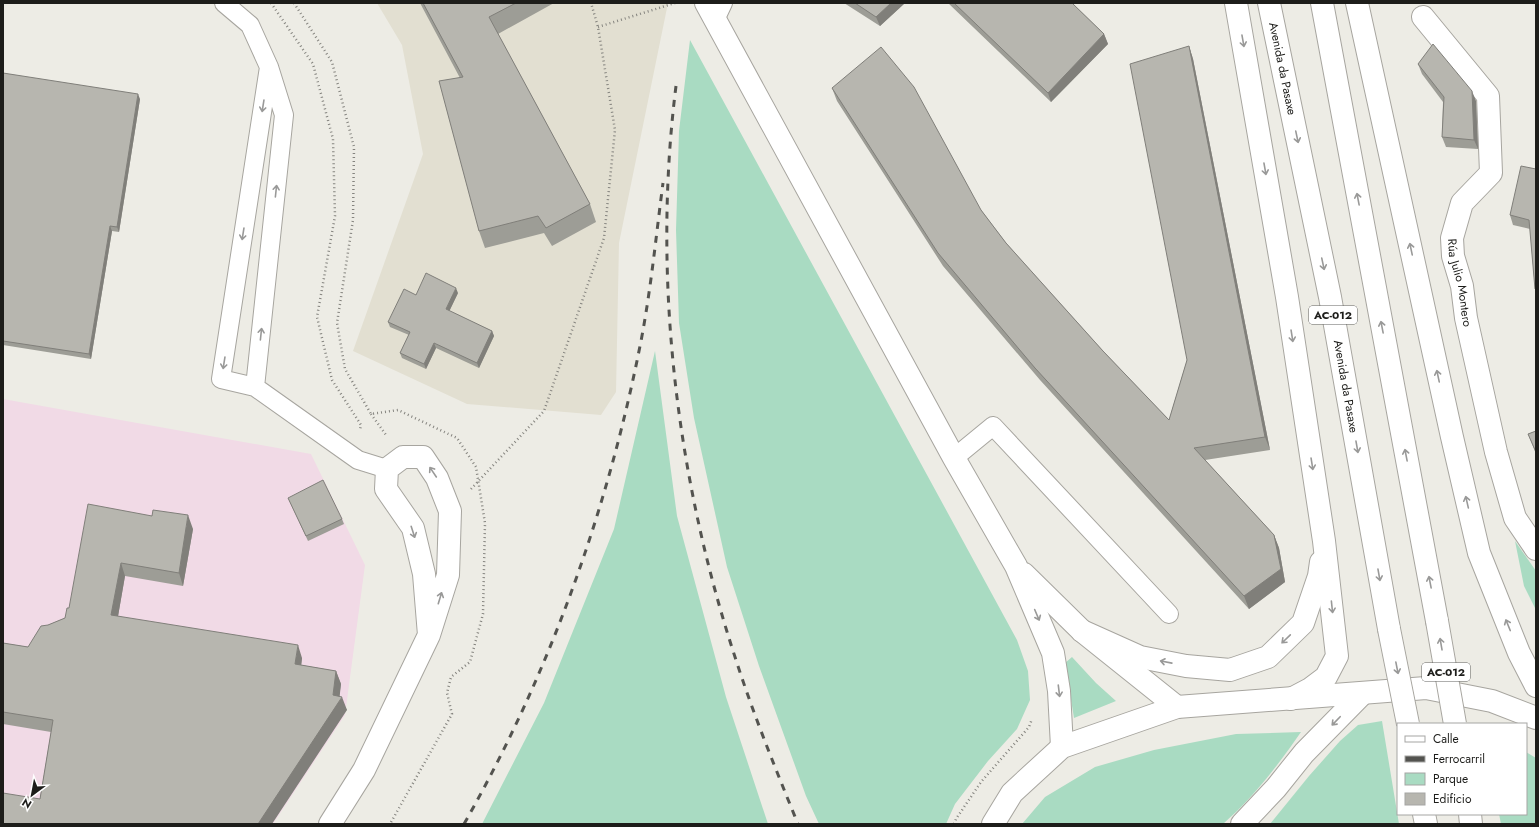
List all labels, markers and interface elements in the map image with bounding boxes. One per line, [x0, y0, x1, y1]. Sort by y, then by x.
street label: Avenida da Pasaxe [1264, 21, 1301, 117]
one-way arrow [1239, 35, 1247, 48]
one-way arrow [259, 99, 267, 112]
one-way arrow [1293, 130, 1301, 143]
one-way arrow [1261, 163, 1269, 176]
one-way arrow [272, 185, 280, 198]
one-way arrow [1354, 193, 1362, 206]
one-way arrow [239, 227, 247, 240]
street label: Rúa Julio Montero [1443, 238, 1477, 329]
one-way arrow [1406, 242, 1414, 255]
one-way arrow [1320, 258, 1328, 271]
road number: AC-012 [1309, 306, 1357, 324]
one-way arrow [1378, 321, 1386, 334]
one-way arrow [257, 328, 264, 341]
one-way arrow [1289, 329, 1297, 342]
street label: Avenida da Pasaxe [1329, 338, 1363, 434]
one-way arrow [220, 356, 228, 369]
one-way arrow [1434, 369, 1442, 382]
one-way arrow [1353, 440, 1361, 453]
one-way arrow [1402, 448, 1410, 461]
one-way arrow [1308, 458, 1316, 471]
one-way arrow [429, 466, 437, 478]
one-way arrow [1463, 496, 1471, 509]
one-way arrow [410, 525, 418, 537]
one-way arrow [1376, 569, 1384, 582]
one-way arrow [1426, 576, 1434, 589]
one-way arrow [437, 591, 444, 604]
one-way arrow [1328, 600, 1335, 613]
one-way arrow [1033, 609, 1041, 621]
one-way arrow [1504, 620, 1512, 632]
one-way arrow [1281, 634, 1291, 644]
one-way arrow [1437, 638, 1445, 651]
one-way arrow [1160, 657, 1173, 665]
one-way arrow [1393, 661, 1401, 674]
road number: AC-012 [1422, 663, 1470, 681]
one-way arrow [1055, 684, 1063, 697]
one-way arrow [1331, 716, 1341, 726]
legend [1397, 723, 1527, 815]
text: Calle [1433, 730, 1459, 748]
text: Ferrocarril [1433, 750, 1485, 768]
text: Parque [1433, 770, 1468, 788]
north arrow [12, 775, 52, 815]
text: Edificio [1433, 790, 1472, 808]
text: N [19, 794, 35, 813]

